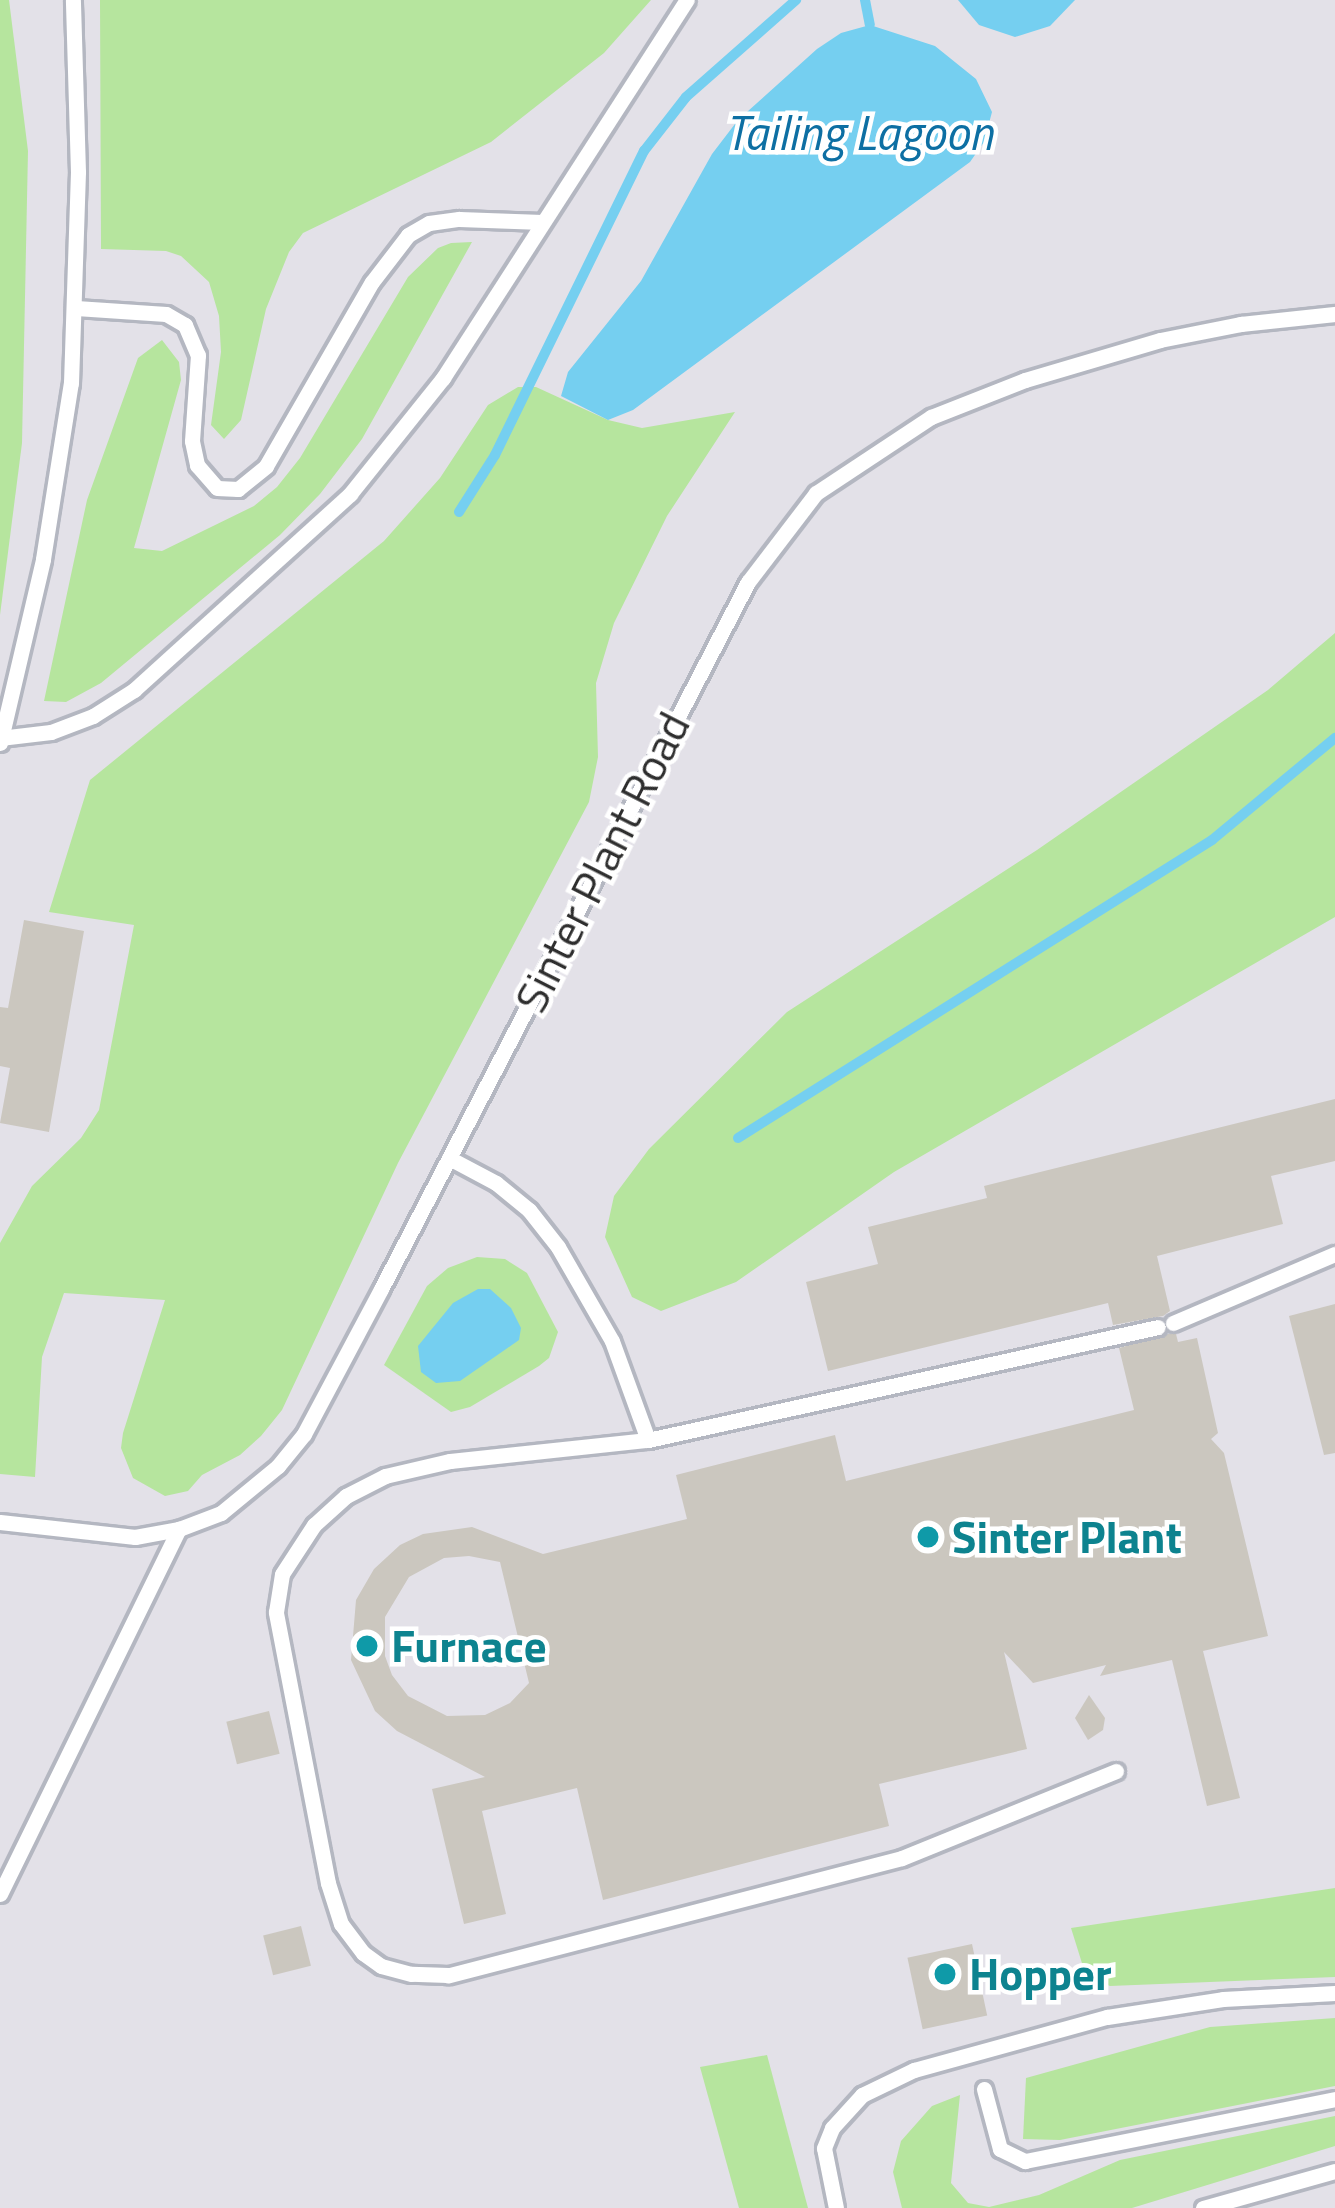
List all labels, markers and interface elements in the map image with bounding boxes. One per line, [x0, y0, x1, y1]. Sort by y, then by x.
water label: Tailing Lagoon [725, 104, 993, 162]
street label: Sinter Plant Road [503, 703, 701, 1021]
place label: Sinter Plant [952, 1510, 1182, 1564]
marker: Sinter Plant [915, 1524, 941, 1550]
place label: Furnace [391, 1619, 547, 1673]
marker: Furnace [354, 1633, 380, 1659]
place label: Hopper [969, 1947, 1112, 2001]
marker: Hopper [932, 1961, 958, 1987]

